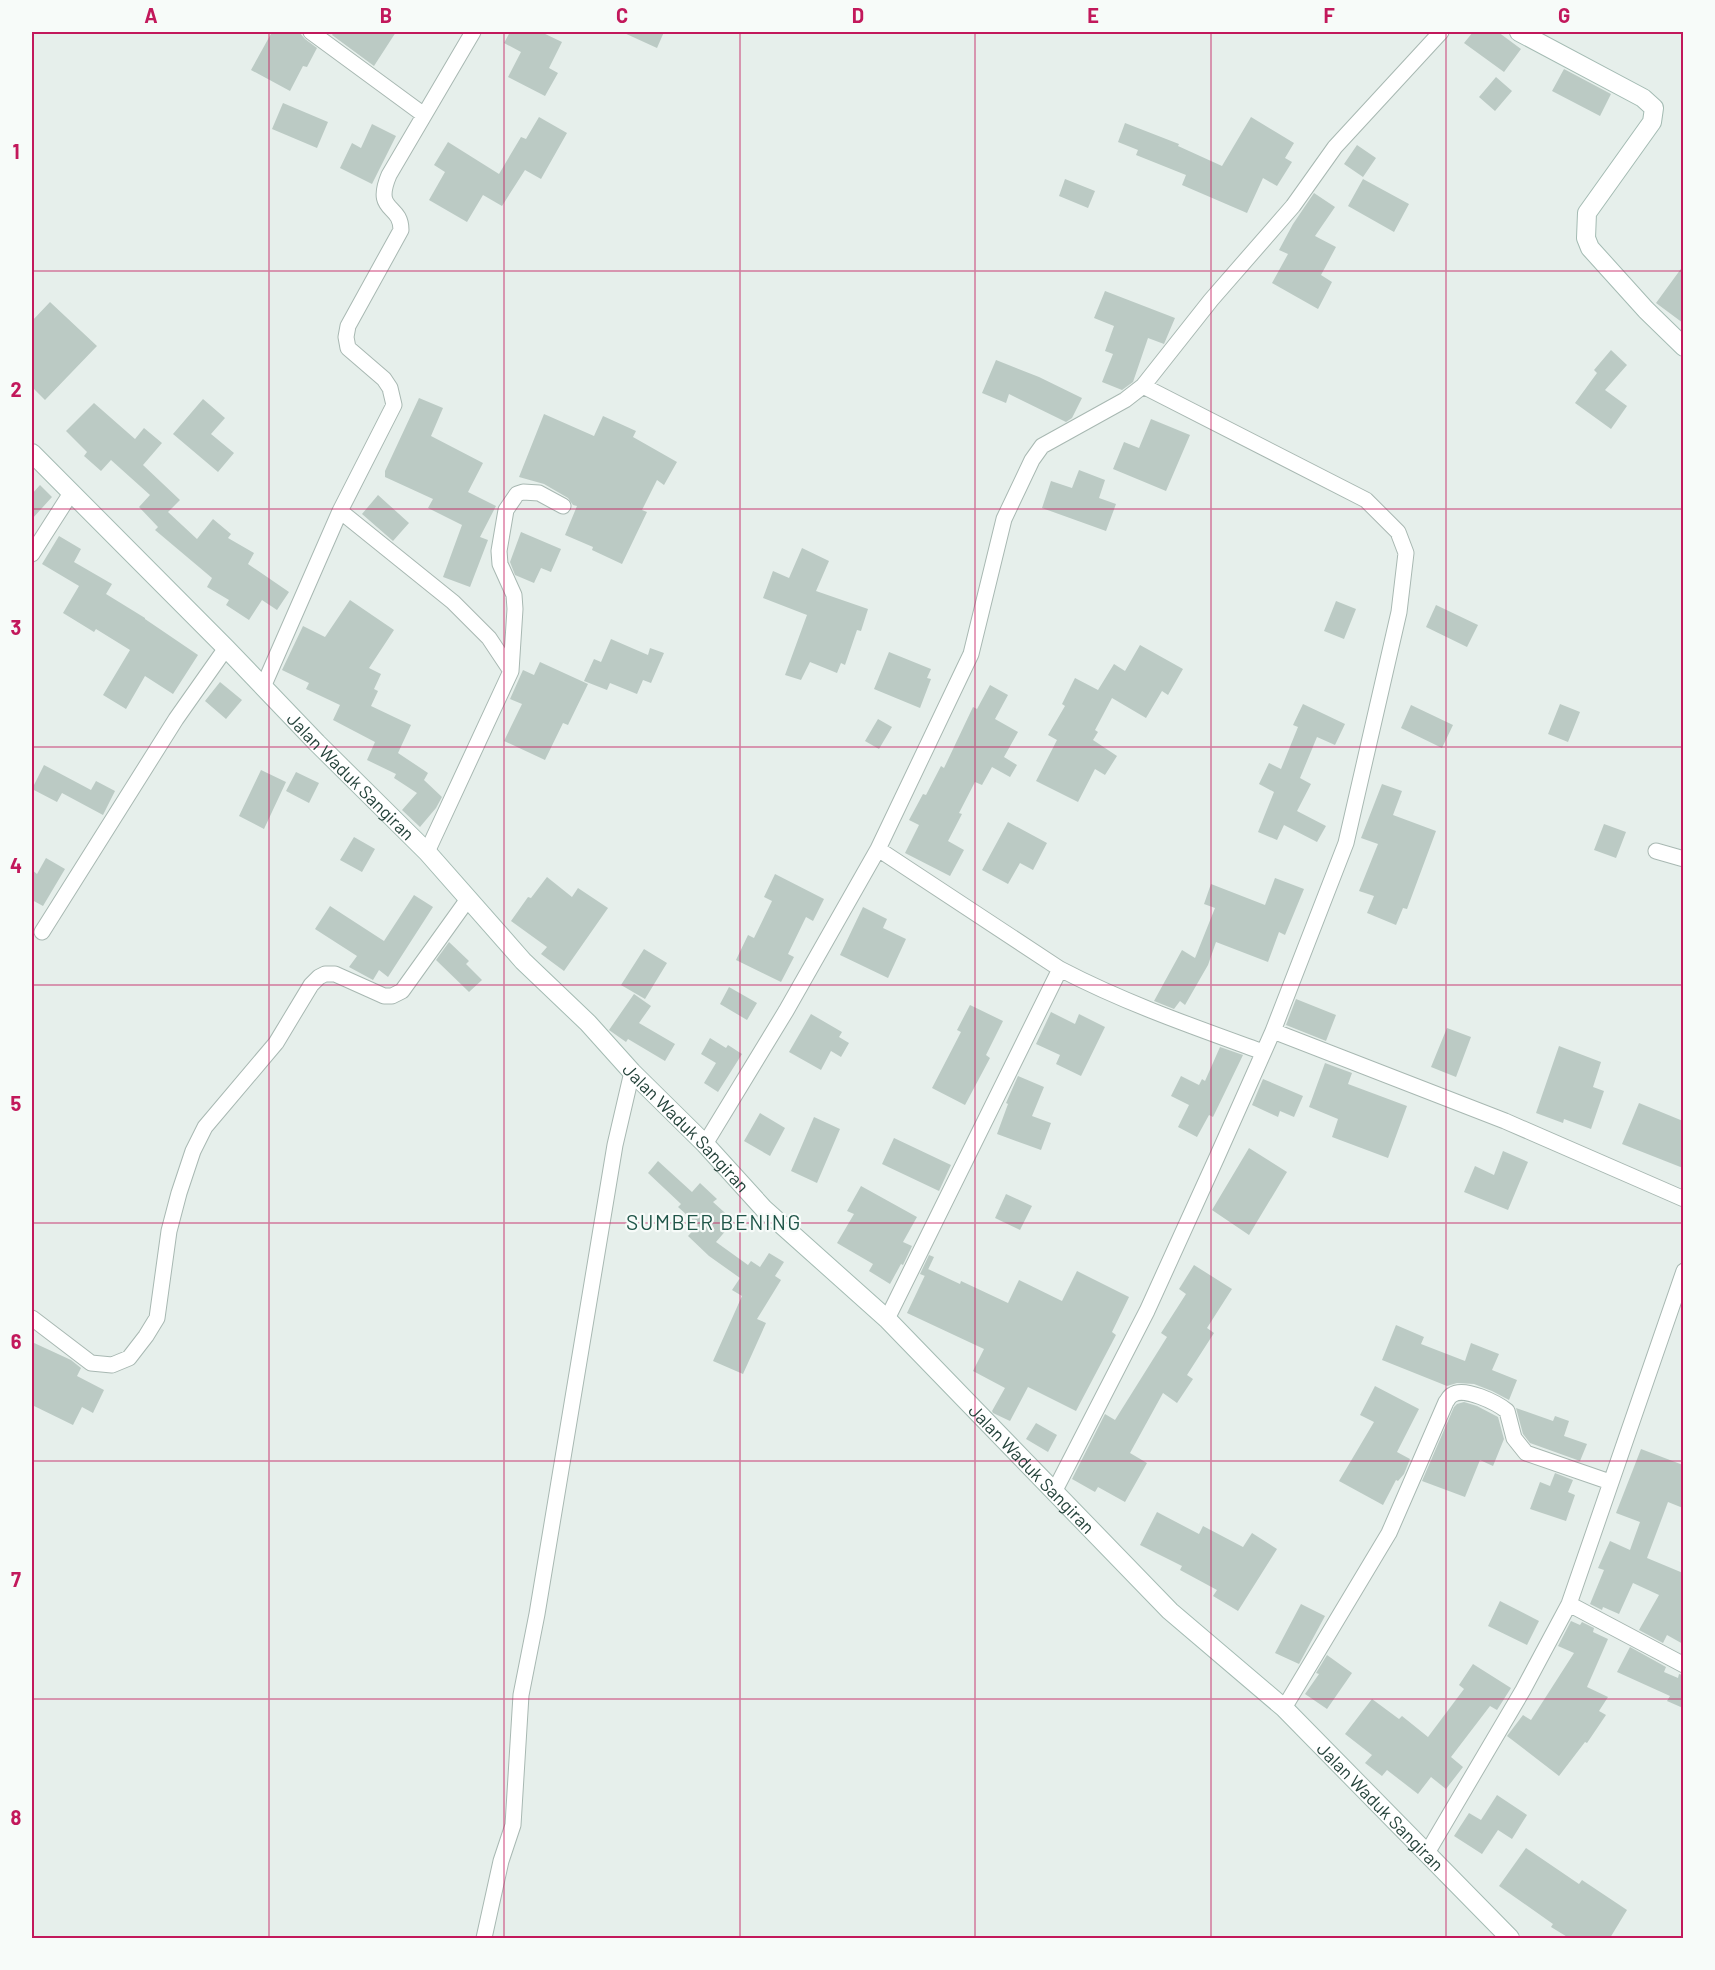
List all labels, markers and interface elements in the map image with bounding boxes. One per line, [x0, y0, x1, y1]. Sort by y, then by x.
text: A [144, 3, 158, 27]
text: B [380, 3, 392, 27]
text: C [616, 3, 628, 27]
text: D [852, 3, 864, 27]
text: E [1087, 3, 1099, 27]
text: F [1323, 3, 1335, 27]
text: G [1558, 3, 1570, 27]
text: 1 [12, 139, 20, 163]
text: 2 [10, 377, 22, 401]
text: 3 [11, 615, 21, 639]
street label: Jalan Waduk Sangiran [282, 708, 419, 845]
text: 4 [10, 853, 22, 877]
street label: Jalan Waduk Sangiran [618, 1059, 754, 1196]
text: 5 [11, 1091, 22, 1115]
district label: SUMBER BENING [626, 1209, 802, 1234]
text: 6 [11, 1329, 22, 1353]
street label: Jalan Waduk Sangiran [964, 1399, 1100, 1538]
text: 7 [11, 1567, 21, 1591]
street label: Jalan Waduk Sangiran [1313, 1737, 1449, 1875]
text: 8 [11, 1805, 22, 1829]

